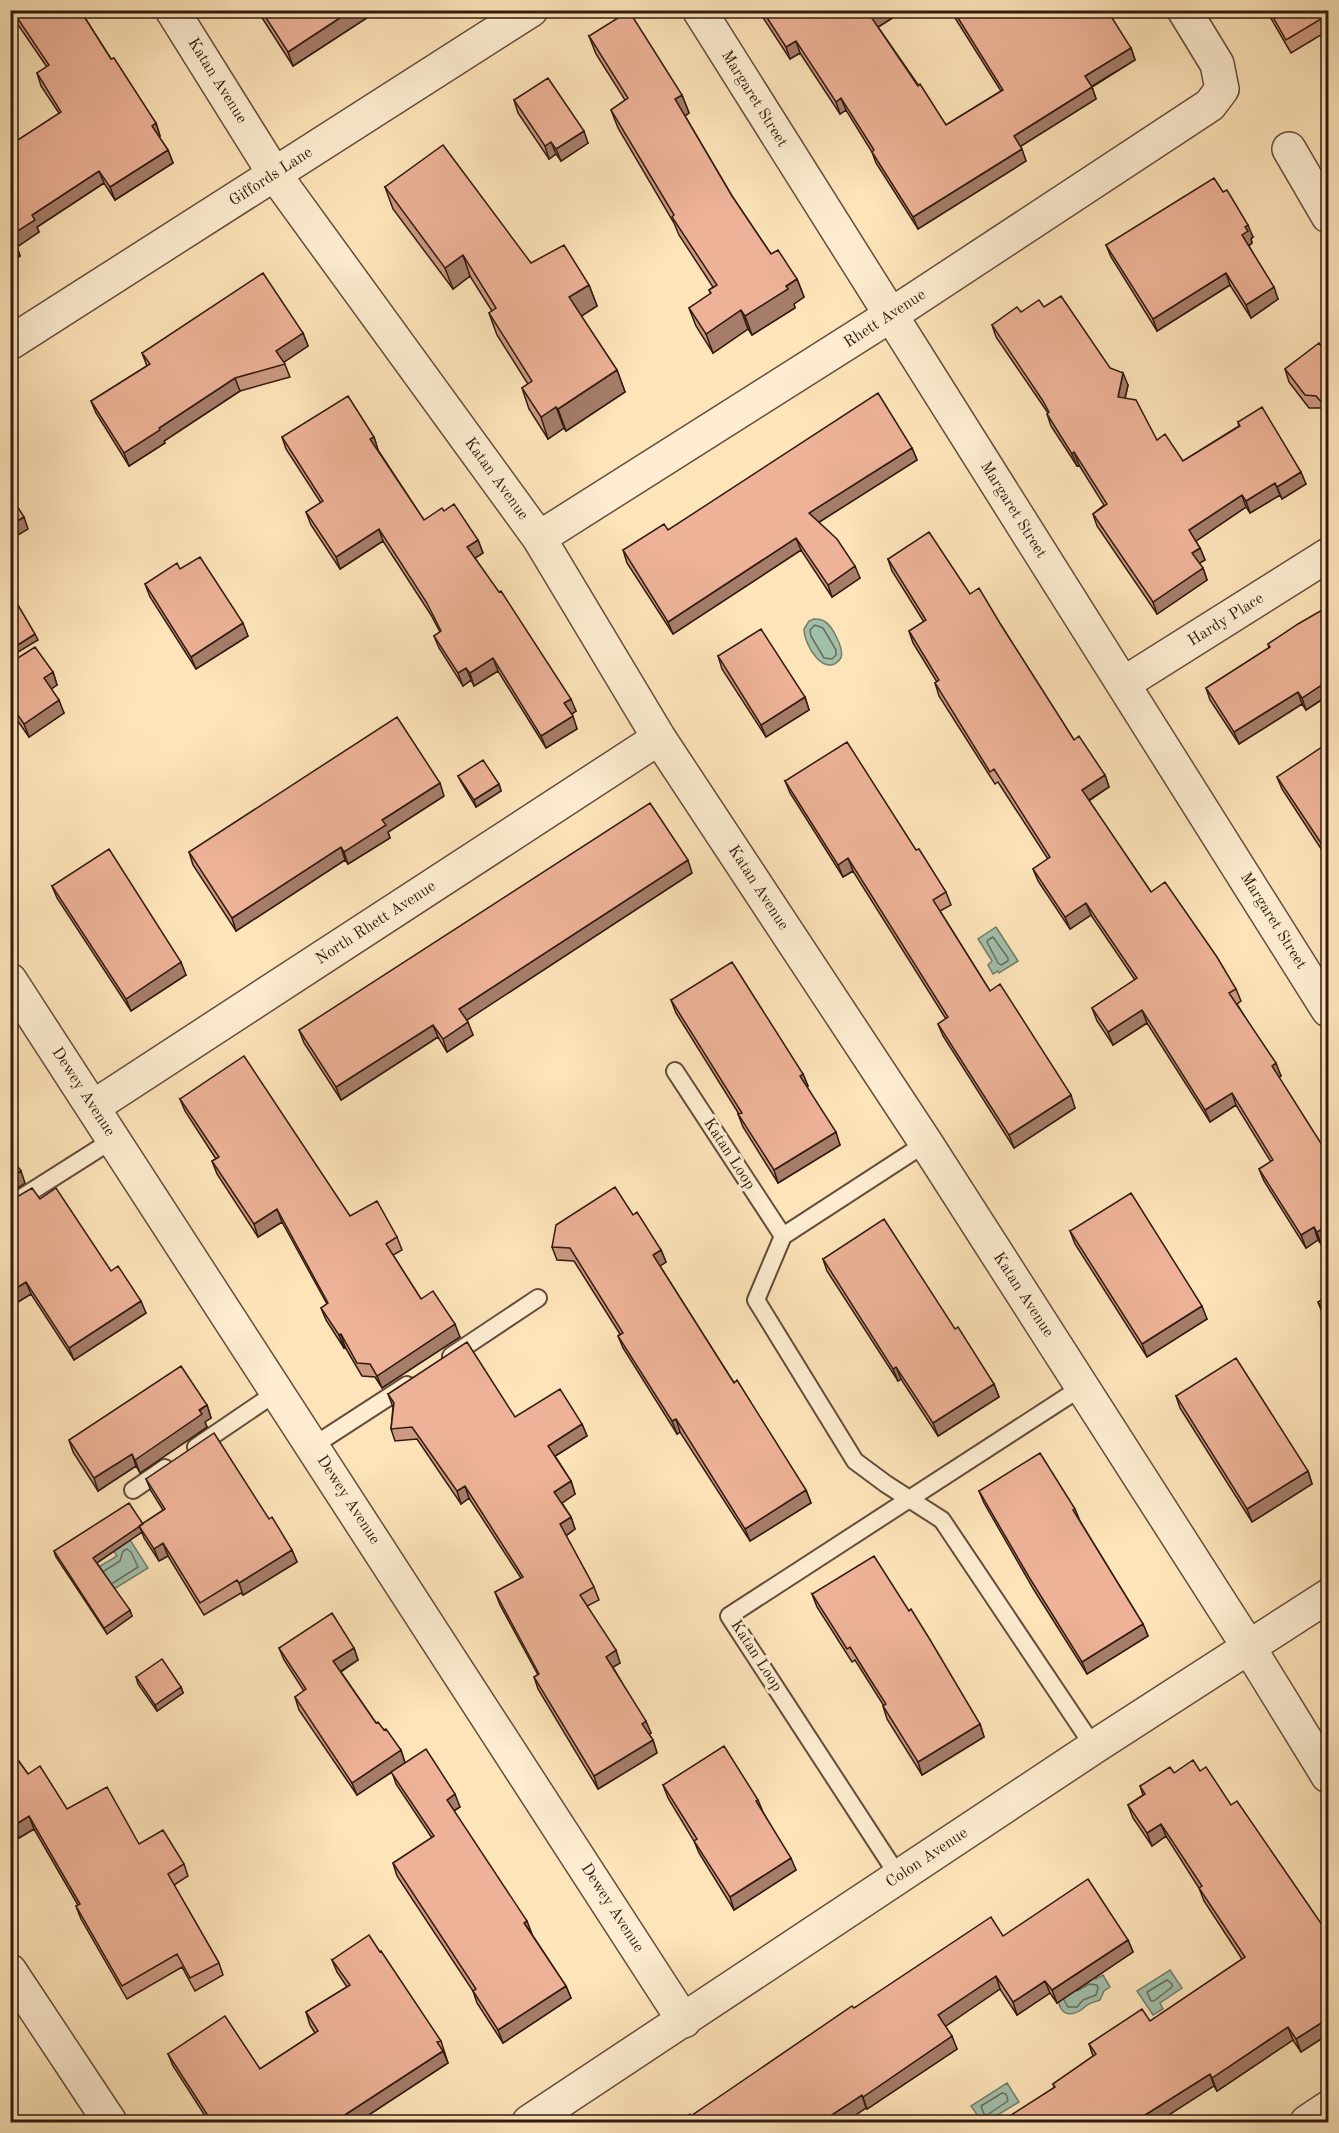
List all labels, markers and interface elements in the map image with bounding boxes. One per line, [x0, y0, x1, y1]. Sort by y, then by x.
street label: Katan Avenue [184, 35, 250, 127]
street label: Margaret Street [718, 48, 790, 151]
street label: Giffords Lane [227, 144, 315, 210]
street label: Rhett Avenue [841, 287, 929, 351]
street label: Katan Avenue [461, 435, 531, 523]
street label: Margaret Street [977, 459, 1049, 562]
street label: Hardy Place [1185, 590, 1267, 650]
street label: Katan Avenue [725, 843, 791, 933]
street label: Margaret Street [1237, 870, 1309, 973]
street label: North Rhett Avenue [313, 878, 439, 968]
street label: Dewey Avenue [48, 1045, 118, 1139]
street label: Katan Loop [700, 1115, 758, 1193]
street label: Katan Avenue [990, 1250, 1056, 1340]
street label: Dewey Avenue [313, 1453, 383, 1547]
street label: Katan Loop [727, 1617, 785, 1695]
street label: Colon Avenue [883, 1825, 971, 1891]
street label: Dewey Avenue [577, 1861, 647, 1955]

